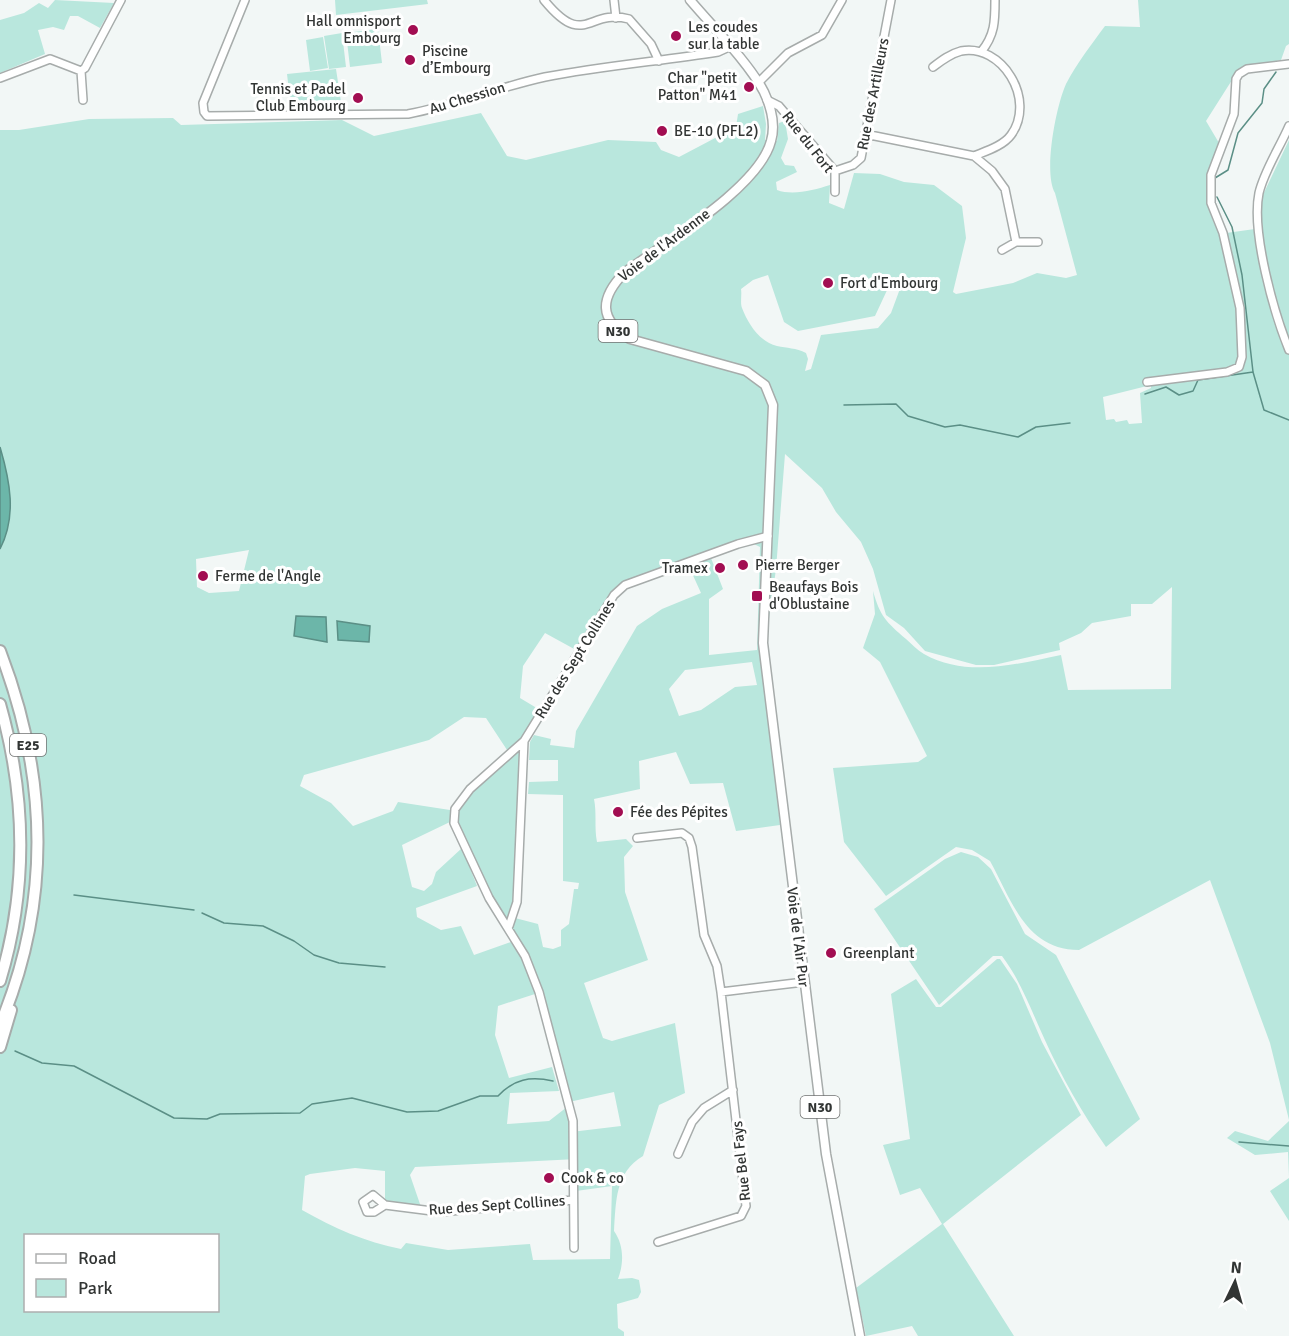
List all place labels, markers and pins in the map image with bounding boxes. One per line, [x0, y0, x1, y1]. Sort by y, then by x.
place label: Hall omnisport Embourg [306, 12, 401, 47]
place label: Les coudes sur la table [688, 18, 759, 53]
marker: Hall omnisport Embourg [406, 23, 420, 37]
marker: Les coudes sur la table [669, 29, 683, 43]
place label: Piscine d’Embourg [422, 42, 491, 77]
marker: Piscine d’Embourg [403, 53, 417, 67]
place label: Char "petit Patton" M41 [658, 69, 737, 104]
place label: Tennis et Padel Club Embourg [250, 80, 346, 115]
marker: Char "petit Patton" M41 [742, 80, 756, 94]
marker: Tennis et Padel Club Embourg [351, 91, 365, 105]
place label: BE-10 (PFL2) [674, 122, 758, 140]
marker: BE-10 (PFL2) [655, 124, 669, 138]
place label: Fort d'Embourg [840, 274, 938, 292]
marker: Fort d'Embourg [821, 276, 835, 290]
place label: Pierre Berger [755, 556, 840, 574]
marker: Pierre Berger [736, 558, 750, 572]
place label: Tramex [662, 559, 708, 577]
marker: Tramex [713, 561, 727, 575]
place label: Ferme de l'Angle [215, 567, 321, 585]
marker: Ferme de l'Angle [196, 569, 210, 583]
place label: Beaufays Bois d'Oblustaine [769, 578, 859, 613]
marker: Beaufays Bois d'Oblustaine [750, 589, 764, 603]
place label: Fée des Pépites [630, 803, 728, 821]
marker: Fée des Pépites [611, 805, 625, 819]
place label: Greenplant [843, 944, 915, 962]
marker: Greenplant [824, 946, 838, 960]
place label: Cook & co [561, 1169, 624, 1187]
marker: Cook & co [542, 1171, 556, 1185]

